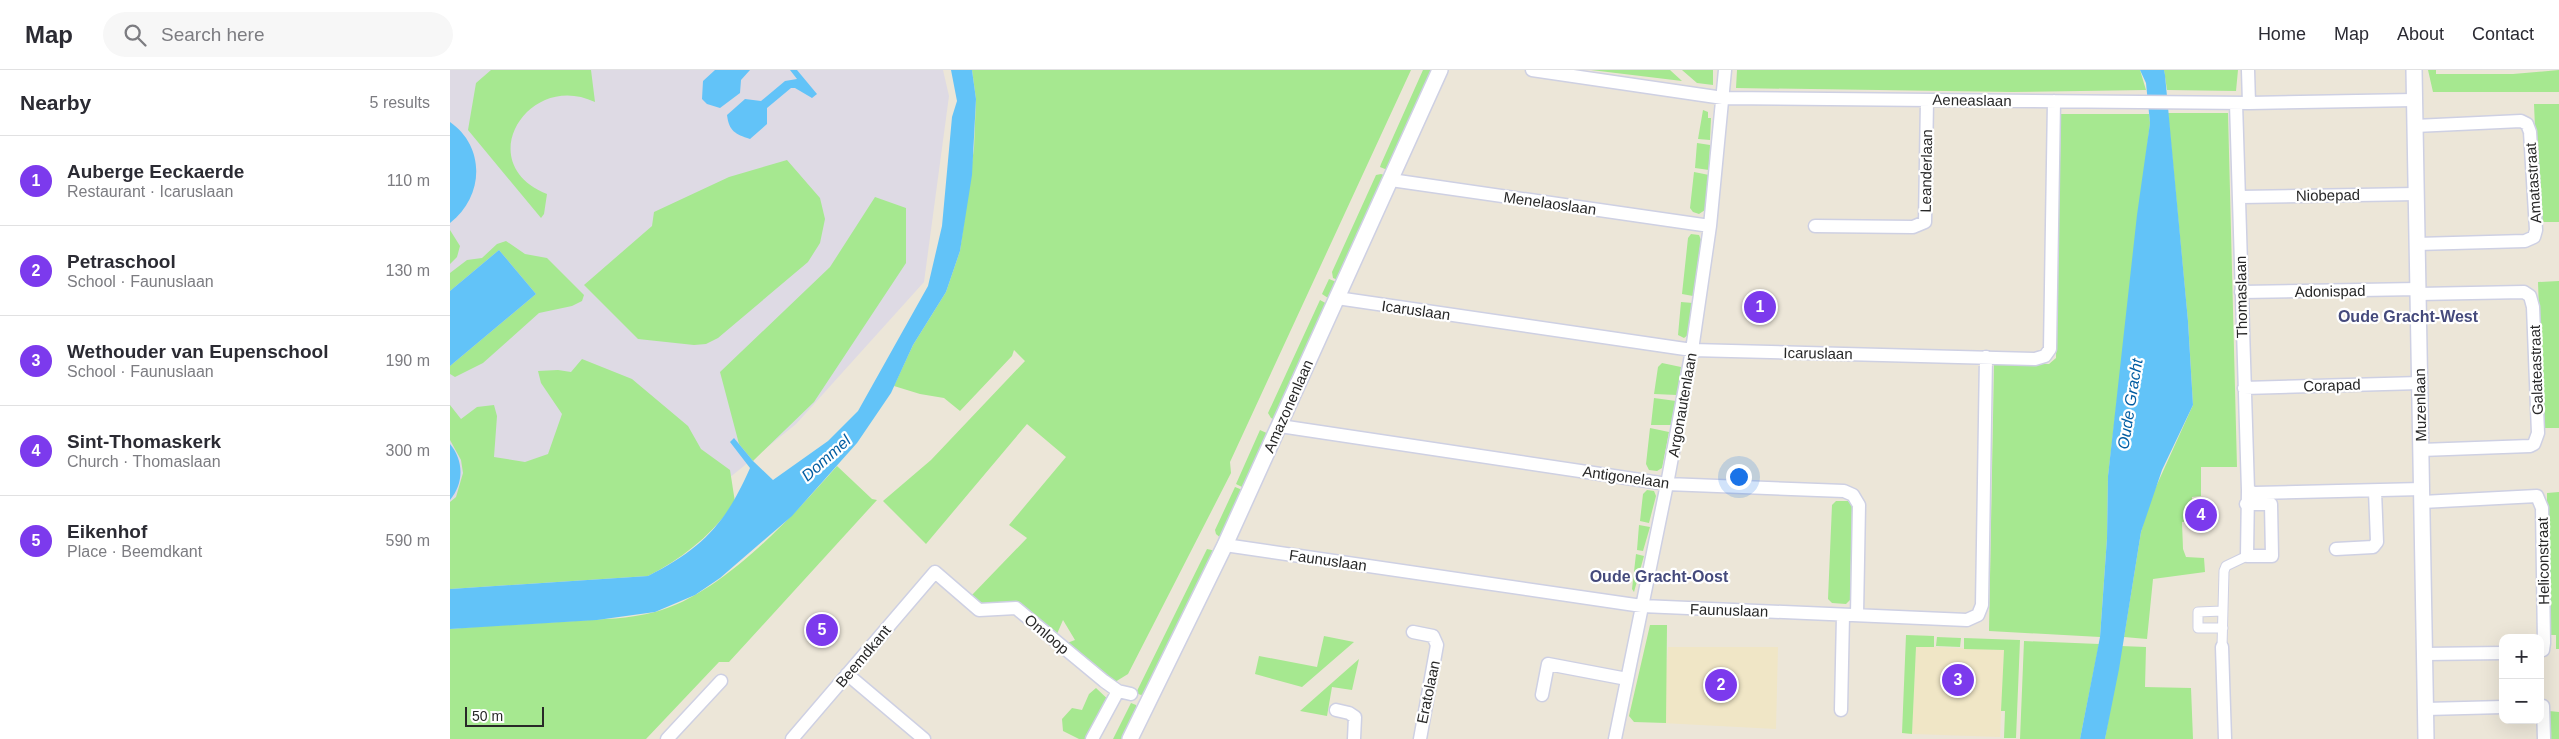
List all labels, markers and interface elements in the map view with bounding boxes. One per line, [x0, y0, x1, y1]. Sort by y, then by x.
search box [103, 12, 453, 57]
text: Map [25, 21, 73, 48]
icon: search [121, 21, 149, 49]
text: Search here [161, 24, 265, 45]
text: Home [2258, 24, 2306, 44]
text: Map [2334, 24, 2369, 44]
text: About [2397, 24, 2444, 44]
text: Contact [2472, 24, 2534, 44]
text: Nearby [20, 91, 91, 114]
street label: Aeneaslaan [1932, 91, 2012, 109]
text: 5 results [370, 94, 430, 111]
street label: Leanderlaan [1917, 129, 1935, 213]
street label: Amatastraat [2522, 141, 2544, 224]
text: Auberge Eeckaerde [67, 161, 244, 182]
text: 1 [32, 172, 40, 189]
text: 110 m [387, 172, 430, 189]
text: Restaurant · Icaruslaan [67, 183, 233, 200]
street label: Niobepad [2296, 186, 2360, 204]
street label: Menelaoslaan [1503, 188, 1597, 218]
text: Petraschool [67, 251, 176, 272]
street label: Thomaslaan [2232, 256, 2250, 338]
text: 2 [32, 262, 40, 279]
text: 130 m [386, 262, 430, 279]
text: School · Faunuslaan [67, 273, 214, 290]
street label: Adonispad [2294, 282, 2366, 300]
pin: 1 [1744, 288, 1776, 326]
street label: Icaruslaan [1381, 297, 1451, 323]
district label: Oude Gracht-West [2338, 308, 2479, 325]
street label: Galateastraat [2526, 324, 2546, 415]
text: Wethouder van Eupenschool [67, 341, 328, 362]
street label: Icaruslaan [1783, 344, 1853, 362]
street label: Argonautenlaan [1664, 351, 1700, 459]
text: 3 [32, 352, 40, 369]
text: 190 m [386, 352, 430, 369]
street label: Amazonenlaan [1260, 357, 1316, 455]
water label: Oude Gracht [2114, 357, 2146, 451]
text: School · Faunuslaan [67, 363, 214, 380]
street label: Muzenlaan [2411, 368, 2429, 442]
street label: Corapad [2303, 376, 2361, 394]
text: Sint-Thomaskerk [67, 431, 221, 452]
water label: Dommel [798, 431, 854, 484]
text: 4 [32, 442, 40, 459]
text: 300 m [386, 442, 430, 459]
text: Church · Thomaslaan [67, 453, 221, 470]
street label: Antigonelaan [1581, 462, 1671, 492]
your location [1726, 464, 1752, 490]
pin: 4 [2185, 496, 2217, 534]
street label: Heliconstraat [2534, 516, 2552, 605]
text: Eikenhof [67, 521, 147, 542]
text: 5 [32, 532, 40, 549]
text: 590 m [386, 532, 430, 549]
text: Place · Beemdkant [67, 543, 202, 560]
street label: Faunuslaan [1288, 546, 1368, 574]
district label: Oude Gracht-Oost [1590, 568, 1729, 585]
street label: Faunuslaan [1690, 600, 1768, 620]
pin: 5 [806, 611, 838, 649]
street label: Omloop [1021, 611, 1073, 657]
street label: Beemdkant [832, 621, 894, 691]
map controls [2499, 634, 2544, 724]
button: + [2499, 634, 2544, 679]
street label: Eratolaan [1413, 659, 1443, 725]
pin: 3 [1942, 661, 1974, 699]
pin: 2 [1705, 666, 1737, 704]
button: − [2499, 679, 2544, 724]
scale bar [465, 704, 544, 727]
text: 50 m [472, 708, 503, 724]

